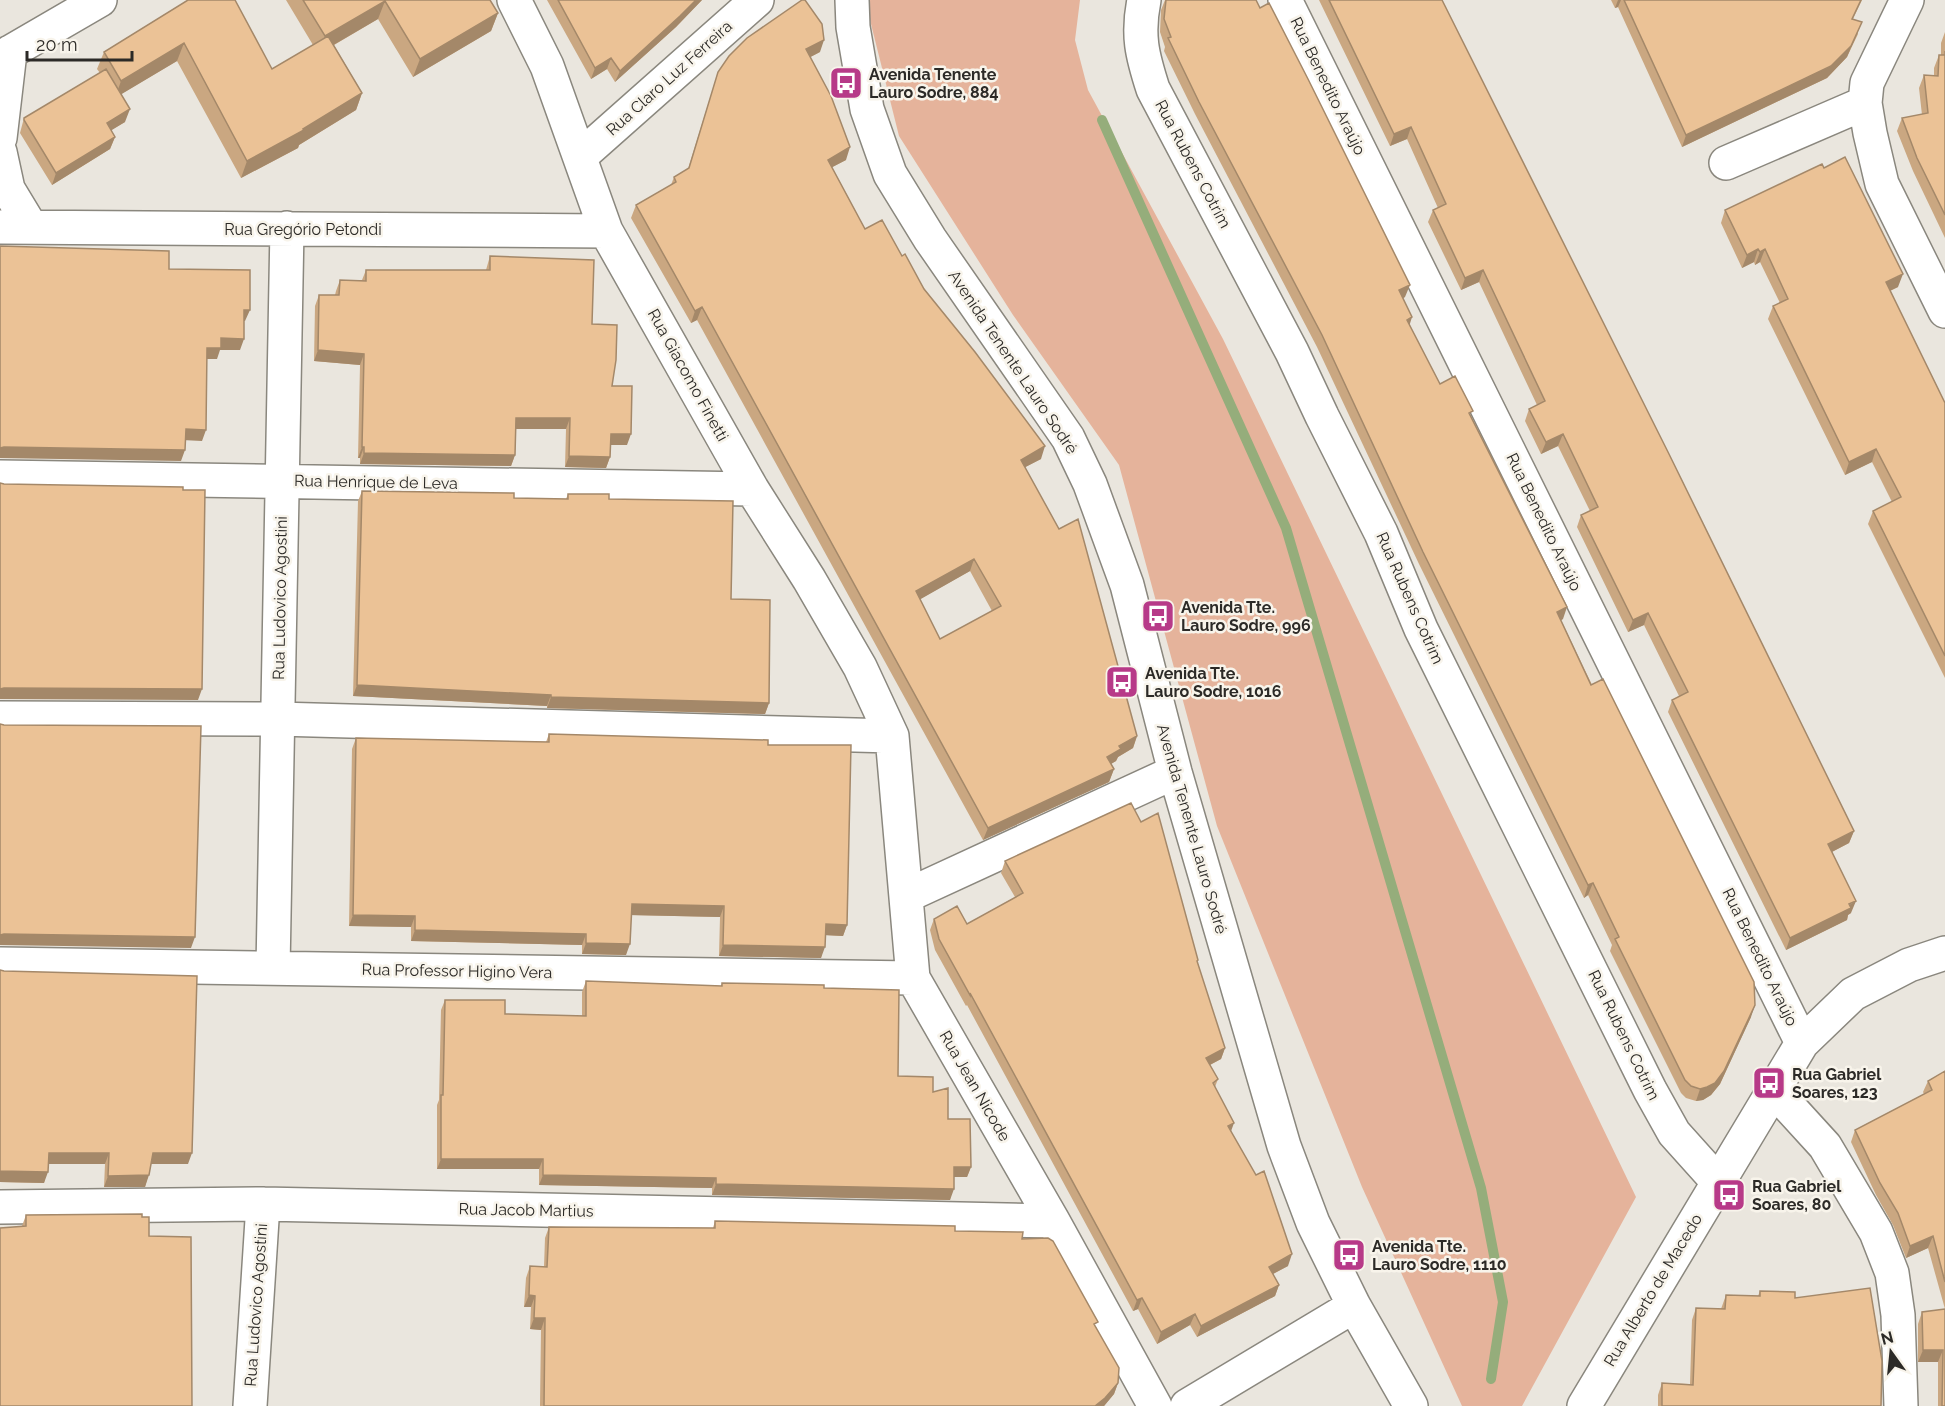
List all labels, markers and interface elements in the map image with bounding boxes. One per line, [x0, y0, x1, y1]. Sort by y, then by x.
street label: Rua Benedito Araújo [1286, 14, 1370, 158]
street label: Rua Claro Luz Ferreira [602, 16, 736, 140]
scale bar [27, 24, 132, 62]
text: 20 m [36, 34, 78, 55]
bus stop icon: Avenida Tenente Lauro Sodre, 884 [828, 65, 864, 101]
place label: Avenida Tenente Lauro Sodre, 884 [869, 65, 999, 102]
street label: Rua Rubens Cotrim [1151, 97, 1235, 231]
street label: Rua Gregório Petondi [224, 220, 382, 239]
street label: Avenida Tenente Lauro Sodré [944, 267, 1082, 457]
street label: Rua Giacomo Finetti [644, 305, 732, 445]
street label: Rua Benedito Araújo [1502, 450, 1586, 594]
street label: Rua Henrique de Leva [294, 471, 458, 493]
street label: Rua Ludovico Agostini [269, 516, 291, 680]
street label: Rua Rubens Cotrim [1372, 529, 1448, 667]
bus stop icon: Avenida Tte. Lauro Sodre, 996 [1140, 598, 1176, 634]
place label: Avenida Tte. Lauro Sodre, 996 [1181, 598, 1311, 635]
bus stop icon: Avenida Tte. Lauro Sodre, 1016 [1104, 664, 1140, 700]
place label: Avenida Tte. Lauro Sodre, 1016 [1145, 664, 1282, 701]
street label: Avenida Tenente Lauro Sodré [1153, 722, 1231, 936]
street label: Rua Benedito Araújo [1718, 885, 1802, 1029]
street label: Rua Professor Higino Vera [362, 960, 552, 982]
street label: Rua Rubens Cotrim [1584, 967, 1664, 1103]
street label: Rua Jean Nicode [936, 1027, 1014, 1145]
bus stop icon: Rua Gabriel Soares, 123 [1751, 1065, 1787, 1101]
place label: Rua Gabriel Soares, 123 [1792, 1065, 1882, 1102]
bus stop icon: Rua Gabriel Soares, 80 [1711, 1177, 1747, 1213]
place label: Rua Gabriel Soares, 80 [1752, 1177, 1842, 1214]
street label: Rua Jacob Martius [458, 1199, 594, 1221]
street label: Rua Alberto de Macedo [1600, 1210, 1706, 1370]
street label: Rua Ludovico Agostini [241, 1223, 271, 1387]
bus stop icon: Avenida Tte. Lauro Sodre, 1110 [1331, 1237, 1367, 1273]
place label: Avenida Tte. Lauro Sodre, 1110 [1372, 1237, 1507, 1274]
north arrow [1861, 1322, 1921, 1382]
text: N [1879, 1327, 1896, 1349]

